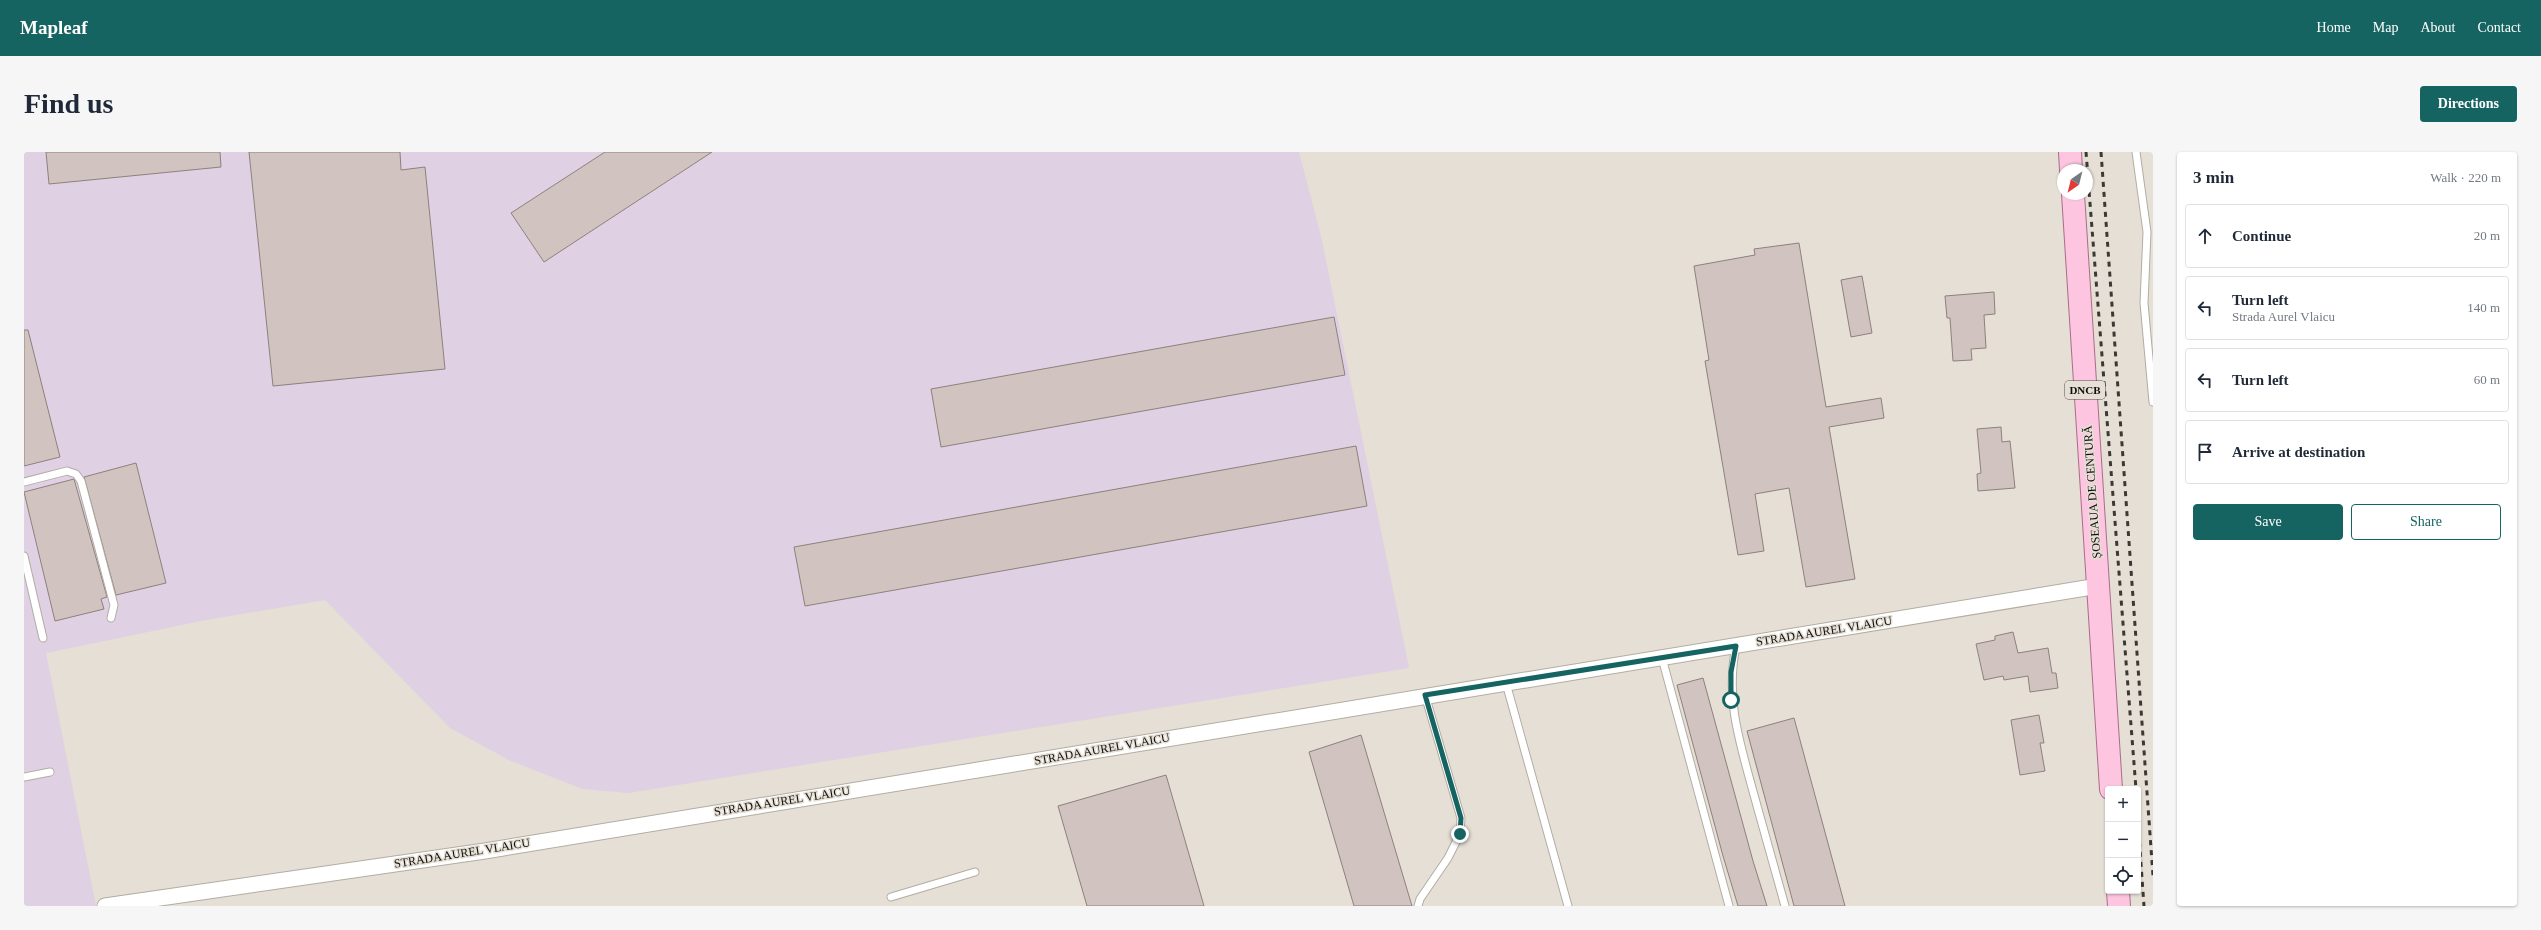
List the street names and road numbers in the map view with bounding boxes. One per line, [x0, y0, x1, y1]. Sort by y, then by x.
road number: DNCB [2065, 381, 2105, 399]
street label: ȘOSEAUA DE CENTURĂ [2080, 425, 2104, 559]
street label: STRADA AUREL VLAICU [1755, 613, 1893, 649]
street label: STRADA AUREL VLAICU [1033, 730, 1171, 768]
street label: STRADA AUREL VLAICU [713, 783, 851, 819]
street label: STRADA AUREL VLAICU [393, 835, 531, 871]

